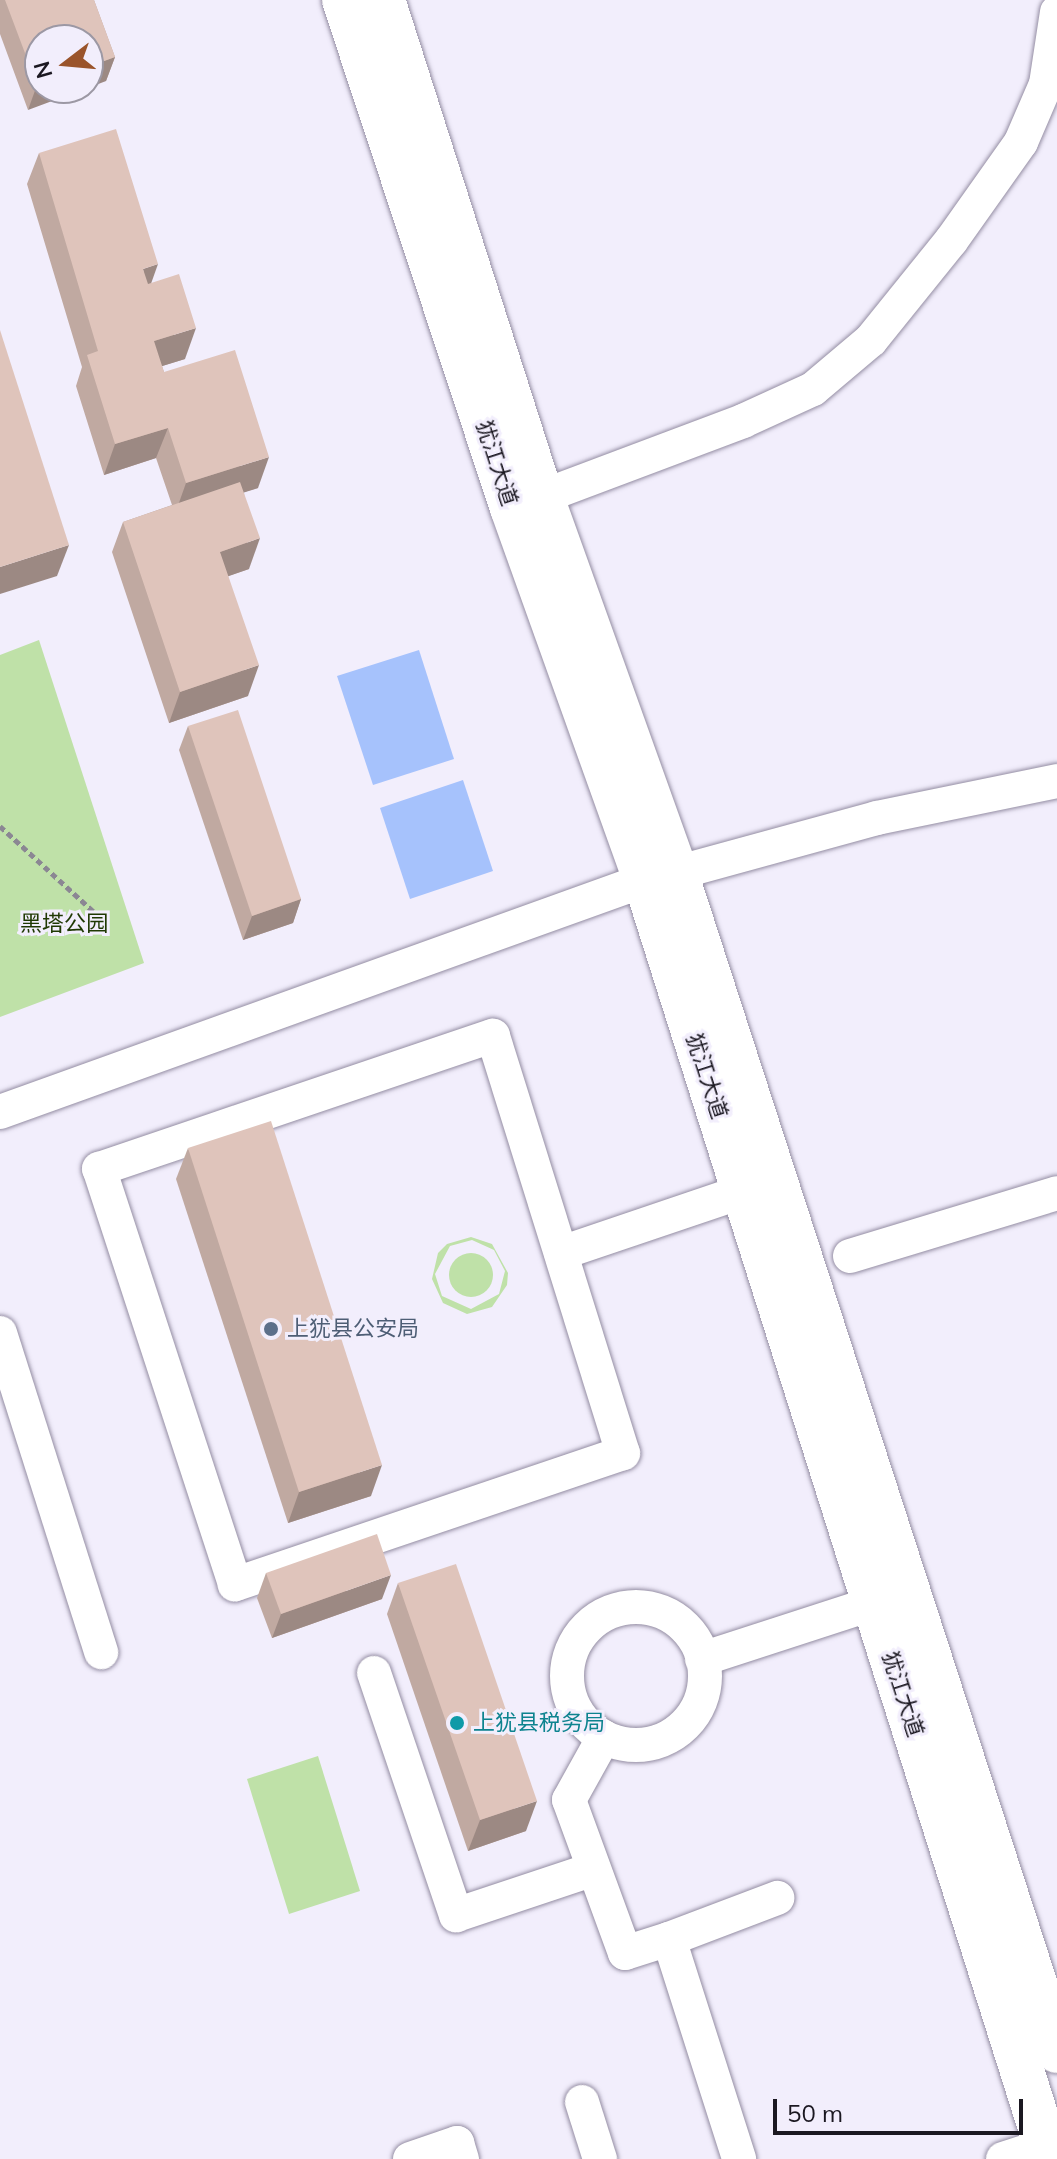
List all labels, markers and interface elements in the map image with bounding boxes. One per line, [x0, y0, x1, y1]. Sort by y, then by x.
north arrow [24, 24, 104, 104]
text: N [27, 58, 59, 82]
street label: 犹江大道 [471, 417, 523, 509]
park label: 黑塔公园 [20, 911, 108, 937]
street label: 犹江大道 [681, 1030, 733, 1122]
place label: 上犹县公安局 [287, 1316, 419, 1342]
marker: 上犹县公安局 [262, 1320, 280, 1338]
street label: 犹江大道 [877, 1648, 929, 1740]
place label: 上犹县税务局 [473, 1710, 605, 1736]
marker: 上犹县税务局 [448, 1714, 466, 1732]
scale bar [777, 2083, 1027, 2133]
text: 50 m [787, 2098, 843, 2128]

